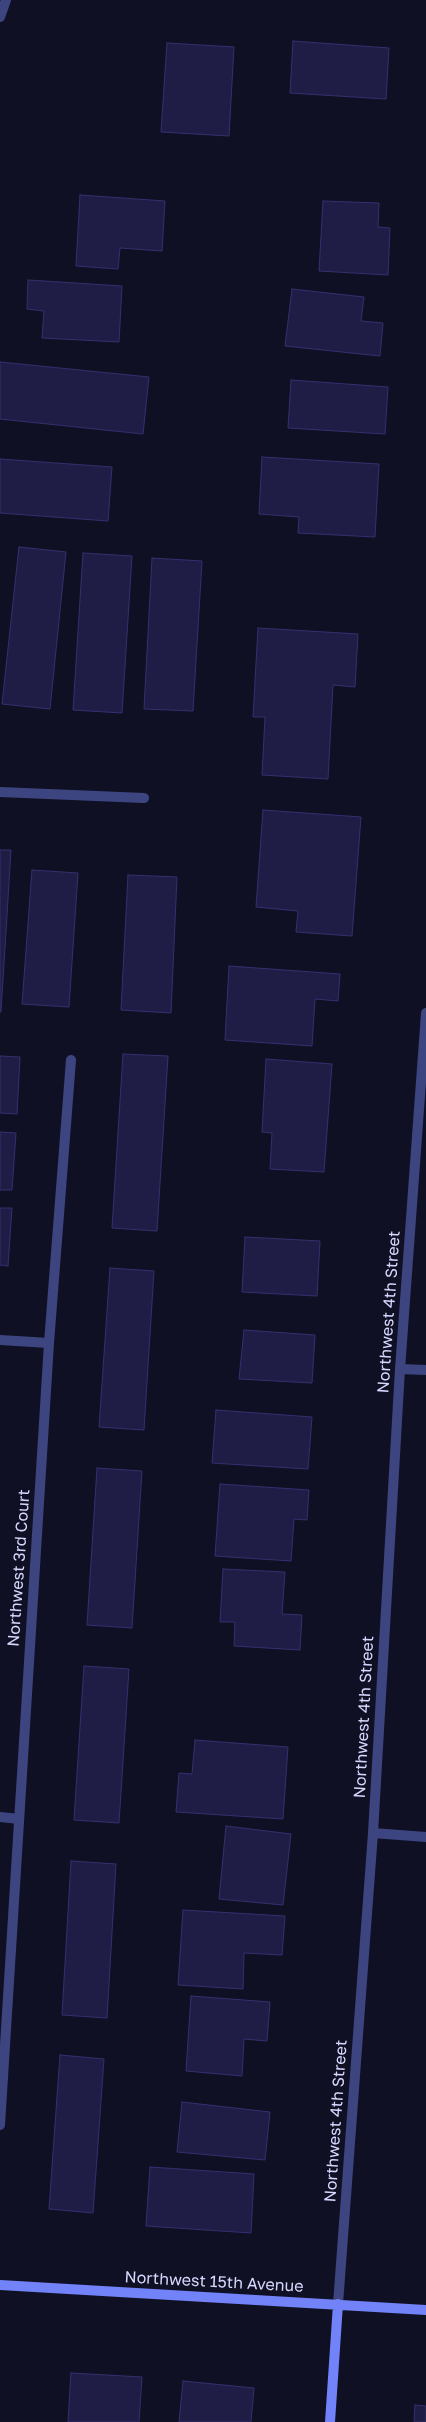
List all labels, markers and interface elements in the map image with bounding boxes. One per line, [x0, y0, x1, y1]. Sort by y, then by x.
street label: Northwest 4th Street [374, 1230, 404, 1394]
street label: Northwest 3rd Court [4, 1489, 34, 1647]
street label: Northwest 4th Street [350, 1635, 378, 1799]
street label: Northwest 4th Street [321, 2039, 351, 2203]
street label: Northwest 15th Avenue [124, 2268, 304, 2296]

